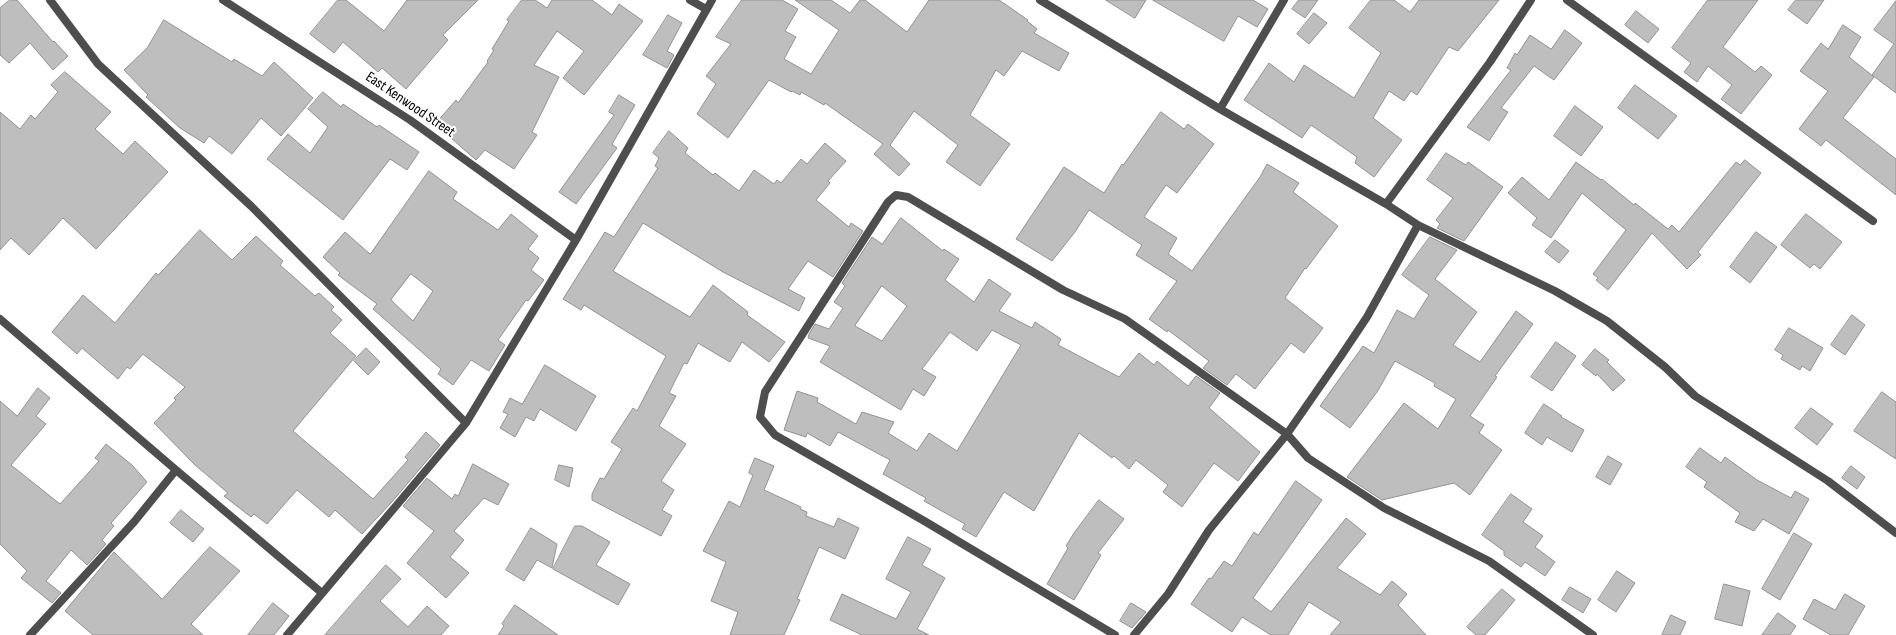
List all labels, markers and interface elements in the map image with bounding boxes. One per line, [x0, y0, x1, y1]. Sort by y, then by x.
street label: East Kenwood Street [362, 68, 458, 142]

